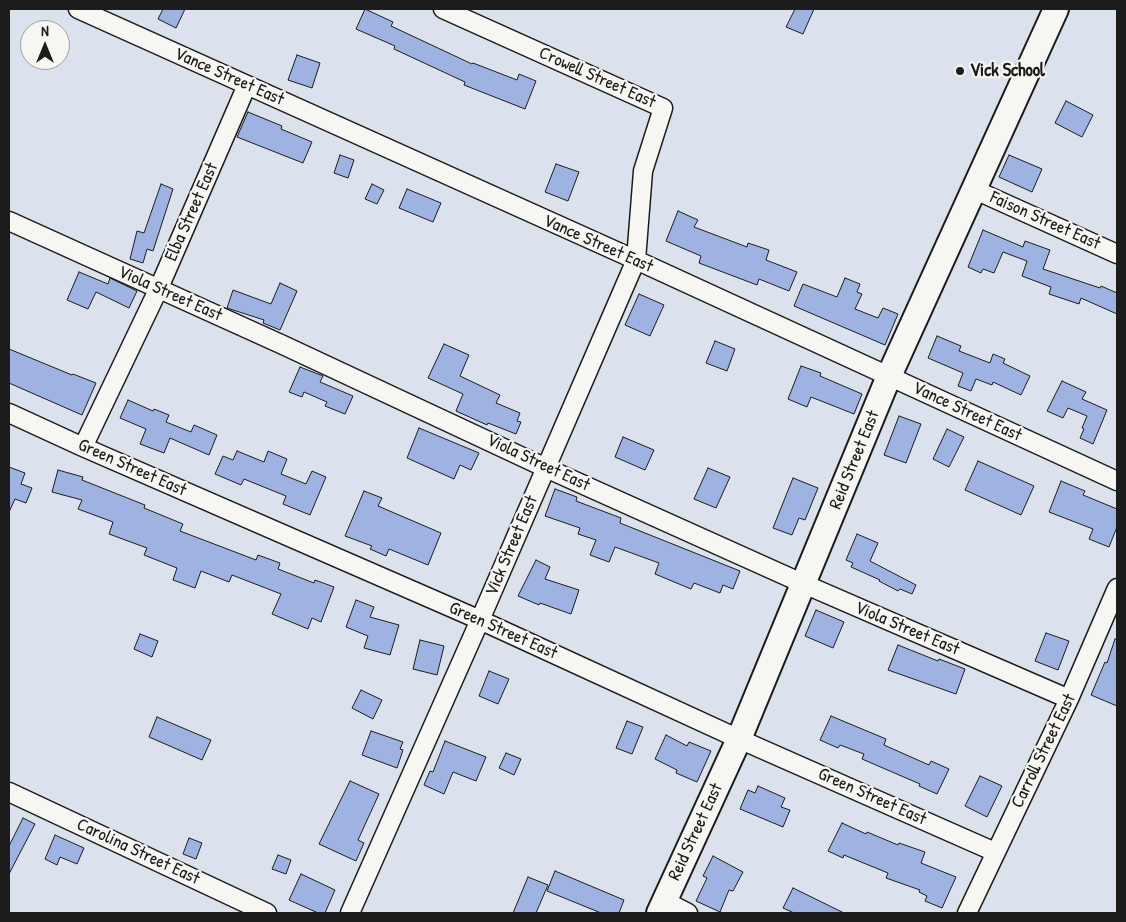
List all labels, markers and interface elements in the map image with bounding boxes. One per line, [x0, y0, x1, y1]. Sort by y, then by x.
north arrow [20, 20, 70, 70]
text: N [41, 21, 49, 40]
street label: Vance Street East [171, 43, 287, 111]
street label: Crowell Street East [535, 43, 659, 113]
place label: Vick School [970, 60, 1045, 82]
marker: Vick School [954, 65, 966, 77]
street label: Elba Street East [161, 159, 223, 265]
street label: Faison Street East [986, 187, 1104, 255]
street label: Vance Street East [540, 210, 656, 278]
street label: Viola Street East [115, 261, 225, 327]
street label: Vance Street East [909, 377, 1025, 447]
street label: Reid Street East [825, 407, 885, 513]
street label: Viola Street East [483, 430, 593, 496]
street label: Green Street East [74, 434, 190, 502]
street label: Vick Street East [481, 493, 543, 599]
street label: Green Street East [445, 597, 561, 665]
street label: Viola Street East [851, 597, 963, 661]
street label: Carroll Street East [1007, 690, 1081, 812]
street label: Green Street East [814, 763, 930, 831]
street label: Reid Street East [664, 780, 728, 884]
street label: Carolina Street East [73, 814, 203, 890]

